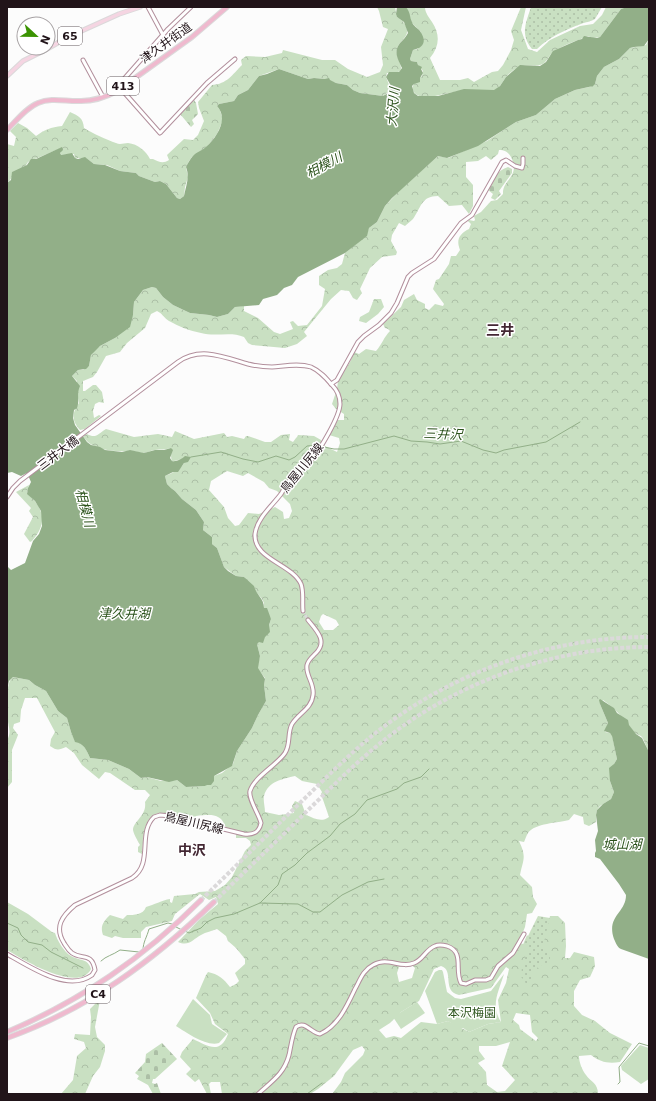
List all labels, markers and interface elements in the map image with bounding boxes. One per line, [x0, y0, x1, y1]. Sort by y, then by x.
north arrow [16, 16, 56, 56]
street label: 津久井街道 [138, 20, 194, 66]
road number: 65 [58, 27, 82, 45]
text: N [37, 33, 53, 46]
road number: 413 [107, 77, 139, 95]
water label: 大沢川 [384, 85, 402, 127]
water label: 相模川 [303, 148, 346, 181]
district label: 三井 [486, 322, 514, 338]
water label: 三井沢 [423, 426, 465, 442]
street label: 三井大橋 [35, 433, 81, 473]
street label: 鳥屋川尻線 [278, 440, 326, 496]
water label: 相模川 [73, 487, 98, 531]
water label: 津久井湖 [98, 606, 152, 621]
street label: 鳥屋川尻線 [163, 809, 225, 837]
water label: 城山湖 [602, 837, 643, 852]
district label: 中沢 [178, 842, 206, 858]
road number: C4 [86, 985, 110, 1003]
park label: 本沢梅園 [448, 1006, 496, 1020]

